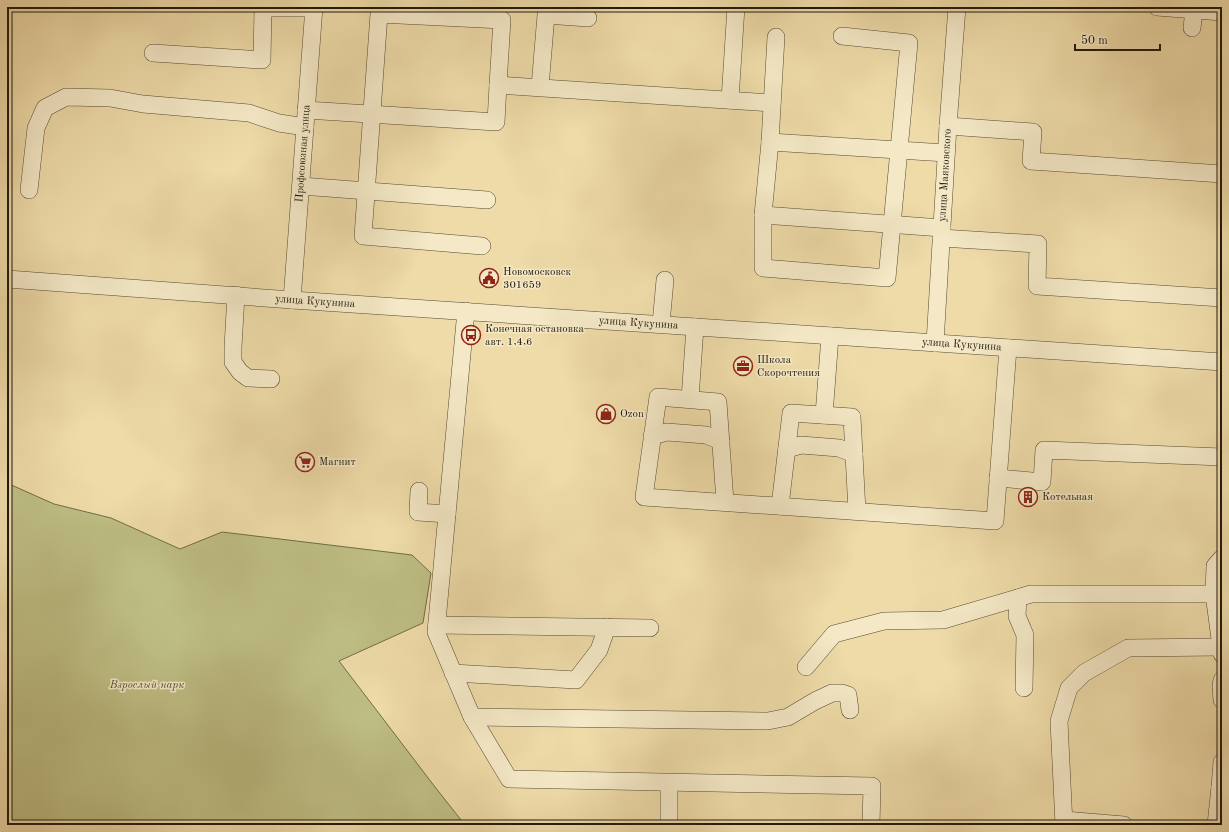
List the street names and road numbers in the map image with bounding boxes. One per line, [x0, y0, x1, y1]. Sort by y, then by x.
street label: Профсоюзная улица [294, 104, 312, 203]
street label: улица Маяковского [937, 128, 953, 222]
street label: улица Кукунина [275, 293, 356, 310]
street label: улица Кукунина [598, 315, 679, 331]
street label: улица Кукунина [922, 337, 1003, 353]

